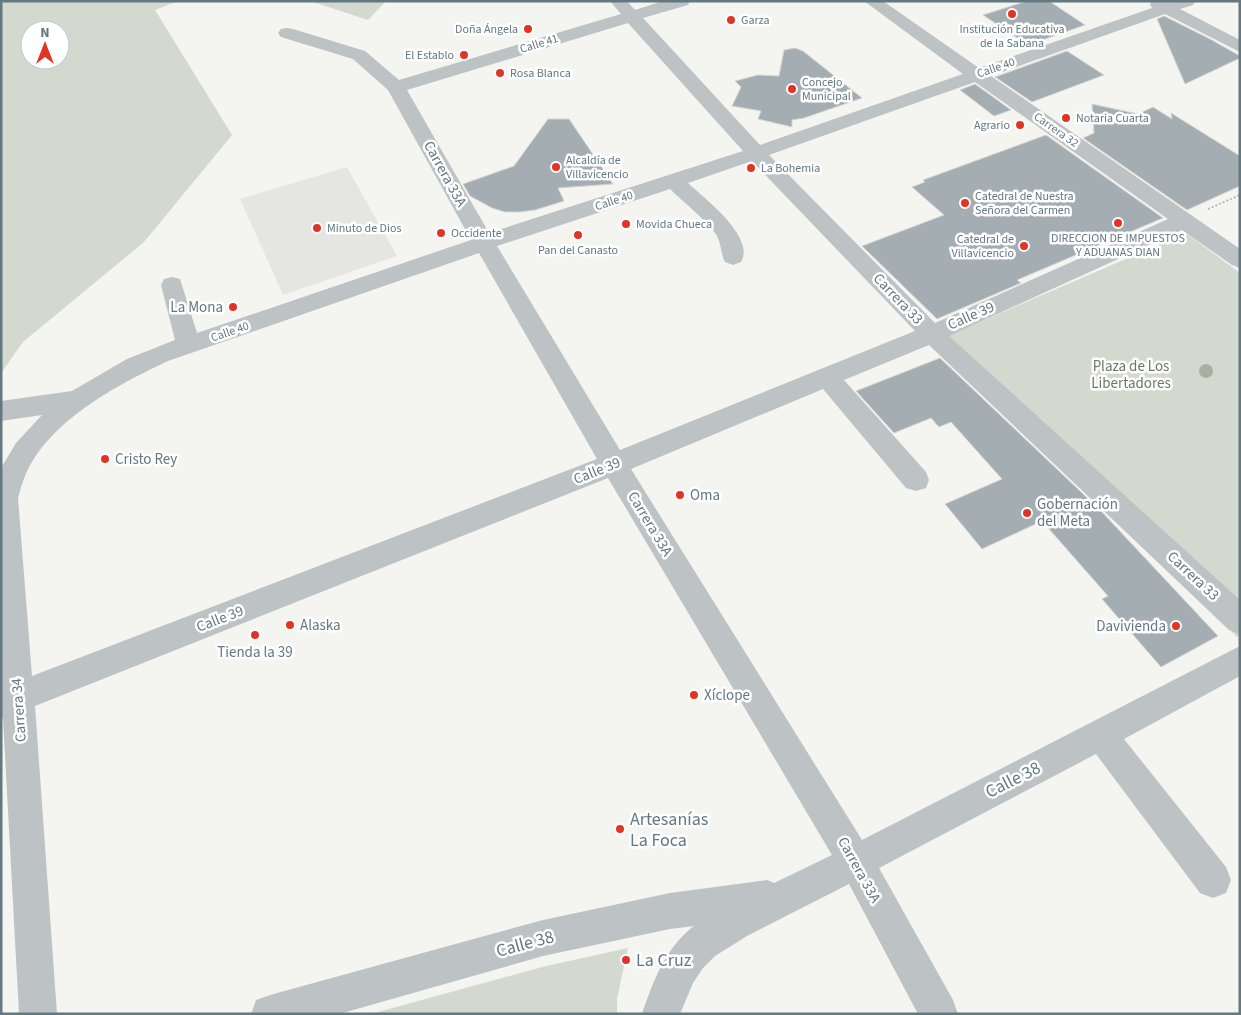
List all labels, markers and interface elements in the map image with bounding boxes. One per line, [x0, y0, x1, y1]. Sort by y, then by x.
marker: Institución Educativa de la Sabana [1006, 8, 1018, 20]
place label: Garza [741, 12, 769, 29]
marker: Garza [725, 14, 737, 26]
north arrow [20, 20, 70, 70]
place label: Doña Ángela [455, 21, 518, 38]
place label: Institución Educativa de la Sabana [959, 21, 1065, 52]
text: N [40, 23, 50, 43]
marker: Doña Ángela [522, 23, 534, 35]
street label: Calle 41 [518, 30, 560, 58]
place label: El Establo [405, 47, 454, 64]
marker: El Establo [458, 49, 470, 61]
street label: Calle 40 [975, 54, 1017, 82]
place label: Rosa Blanca [510, 65, 571, 82]
marker: Rosa Blanca [494, 67, 506, 79]
place label: Concejo Municipal [802, 74, 851, 105]
marker: Concejo Municipal [786, 83, 798, 95]
street label: Carrera 32 [1030, 108, 1082, 152]
place label: Notaria Cuarta [1076, 110, 1149, 127]
marker: Notaria Cuarta [1060, 112, 1072, 124]
place label: Agrario [974, 117, 1010, 134]
marker: Agrario [1014, 119, 1026, 131]
street label: Carrera 33A [418, 137, 472, 211]
place label: Alcaldía de Villavicencio [566, 152, 629, 183]
place label: La Bohemia [761, 160, 820, 177]
marker: Alcaldía de Villavicencio [550, 161, 562, 173]
marker: La Bohemia [745, 162, 757, 174]
street label: Calle 40 [593, 187, 635, 215]
place label: Catedral de Nuestra Señora del Carmen [975, 188, 1074, 219]
marker: Catedral de Nuestra Señora del Carmen [959, 197, 971, 209]
place label: Movida Chueca [636, 216, 712, 233]
marker: DIRECCION DE IMPUESTOS Y ADUANAS DIAN [1112, 217, 1124, 229]
marker: Movida Chueca [620, 218, 632, 230]
place label: Minuto de Dios [327, 220, 401, 237]
marker: Minuto de Dios [311, 222, 323, 234]
place label: Occidente [451, 225, 502, 242]
marker: Occidente [435, 227, 447, 239]
marker: Pan del Canasto [572, 229, 584, 241]
place label: DIRECCION DE IMPUESTOS Y ADUANAS DIAN [1051, 230, 1185, 261]
place label: Catedral de Villavicencio [951, 231, 1014, 262]
marker: Catedral de Villavicencio [1018, 240, 1030, 252]
place label: Pan del Canasto [538, 242, 618, 259]
street label: Carrera 33 [868, 269, 928, 329]
street label: Calle 39 [944, 296, 998, 336]
place label: La Mona [170, 297, 223, 318]
marker: La Mona [227, 301, 239, 313]
street label: Calle 40 [209, 318, 251, 346]
park label: Plaza de Los Libertadores [1091, 356, 1171, 394]
place label: Cristo Rey [115, 449, 177, 470]
street label: Calle 39 [570, 452, 624, 490]
marker: Cristo Rey [99, 453, 111, 465]
place label: Oma [690, 485, 720, 506]
street label: Carrera 33A [622, 488, 678, 561]
marker: Oma [674, 489, 686, 501]
place label: Gobernación del Meta [1037, 494, 1118, 532]
marker: Gobernación del Meta [1021, 507, 1033, 519]
street label: Carrera 33 [1162, 546, 1224, 606]
street label: Calle 39 [193, 600, 247, 638]
place label: Alaska [300, 615, 341, 636]
place label: Davivienda [1096, 616, 1166, 637]
marker: Alaska [284, 619, 296, 631]
marker: Davivienda [1170, 620, 1182, 632]
marker: Tienda la 39 [249, 629, 261, 641]
place label: Tienda la 39 [217, 642, 293, 663]
street label: Carrera 34 [6, 677, 32, 743]
place label: Xíclope [704, 685, 750, 706]
marker: Xíclope [688, 689, 700, 701]
street label: Calle 38 [981, 755, 1045, 805]
place label: Artesanías La Foca [630, 807, 708, 853]
marker: Artesanías La Foca [614, 823, 626, 835]
street label: Carrera 33A [832, 833, 886, 907]
street label: Calle 38 [493, 924, 557, 964]
place label: La Cruz [636, 948, 692, 973]
marker: La Cruz [620, 954, 632, 966]

